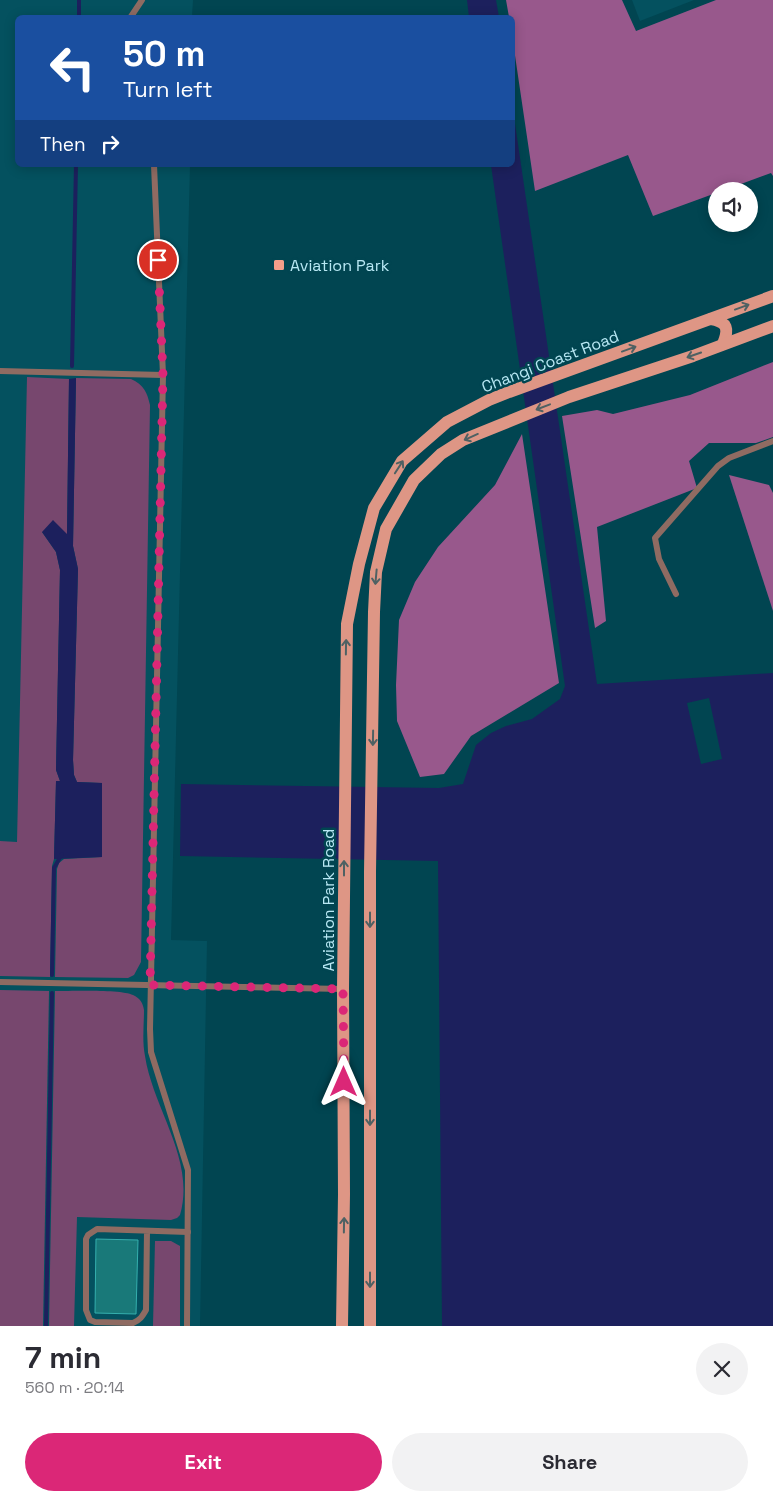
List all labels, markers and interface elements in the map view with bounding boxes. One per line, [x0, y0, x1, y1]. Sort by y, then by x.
text: 50 m [123, 32, 205, 76]
icon: left [40, 35, 105, 100]
text: Turn left [123, 75, 213, 103]
icon: right [96, 130, 124, 158]
text: Then [40, 132, 86, 157]
map controls [708, 182, 758, 232]
button: sound [708, 182, 758, 232]
pin [137, 239, 179, 281]
icon: arrive [144, 246, 172, 274]
place label: Aviation Park [290, 255, 390, 276]
marker: Aviation Park [272, 258, 286, 272]
one-way arrow [734, 302, 749, 311]
street label: Changi Coast Road [478, 326, 622, 397]
one-way arrow [621, 344, 636, 353]
one-way arrow [687, 351, 703, 360]
one-way arrow [535, 403, 551, 412]
one-way arrow [464, 433, 479, 442]
one-way arrow [394, 460, 404, 474]
one-way arrow [371, 569, 381, 585]
one-way arrow [342, 640, 351, 656]
one-way arrow [368, 730, 378, 746]
street label: Aviation Park Road [318, 829, 339, 971]
one-way arrow [339, 861, 349, 877]
one-way arrow [365, 912, 375, 928]
position arrow [317, 1055, 369, 1107]
one-way arrow [365, 1110, 375, 1126]
one-way arrow [339, 1217, 349, 1234]
one-way arrow [365, 1272, 375, 1288]
text: 7 min [25, 1338, 101, 1377]
button: close [696, 1343, 748, 1395]
text: 560 m · 20:14 [25, 1377, 124, 1398]
button: Exit [25, 1433, 382, 1491]
button: Share [392, 1433, 748, 1491]

